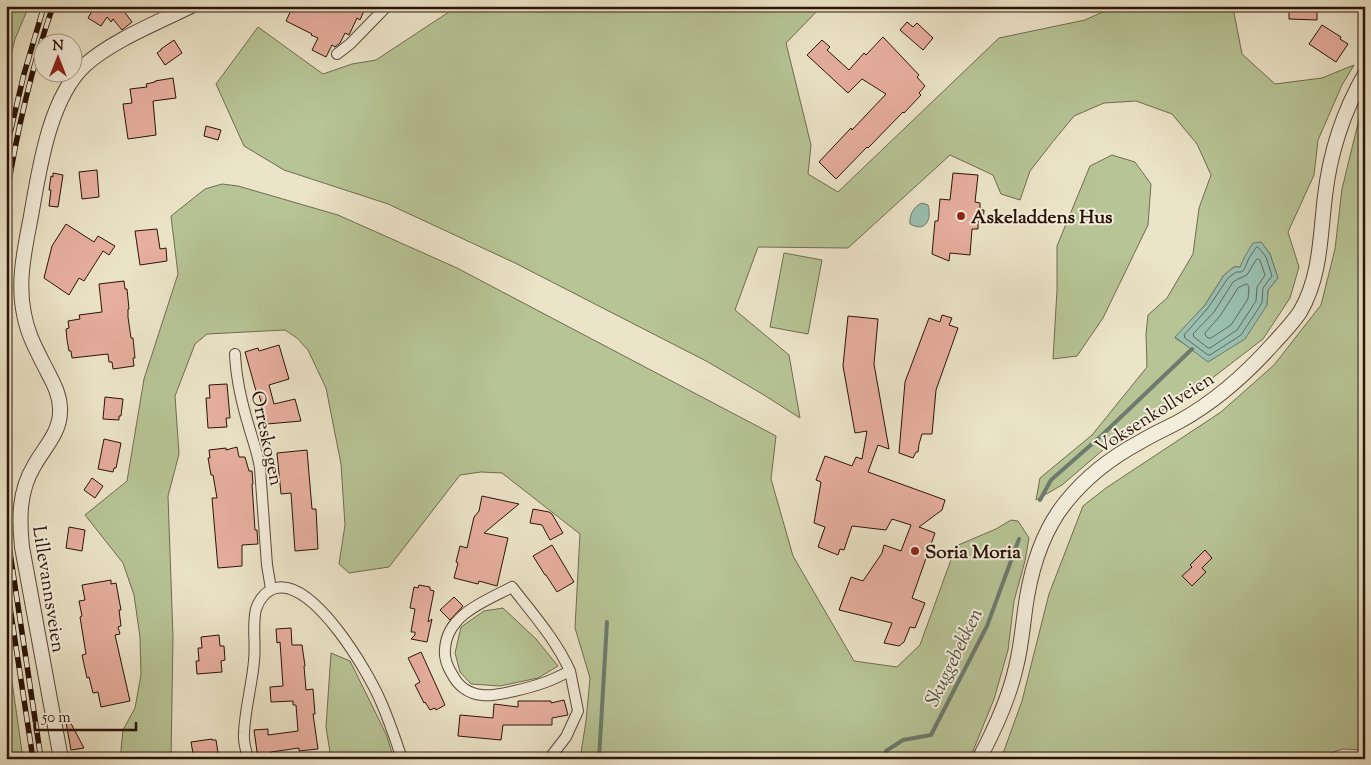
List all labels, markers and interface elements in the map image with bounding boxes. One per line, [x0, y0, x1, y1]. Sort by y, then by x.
north arrow [32, 32, 82, 82]
text: N [52, 37, 64, 57]
place label: Askeladdens Hus [971, 205, 1113, 232]
marker: Askeladdens Hus [955, 210, 967, 222]
street label: Voksenkollveien [1090, 367, 1220, 462]
street label: Orreskogen [242, 389, 289, 488]
street label: Lillevannsveien [24, 524, 71, 655]
place label: Soria Moria [925, 540, 1021, 567]
marker: Soria Moria [909, 545, 921, 557]
water label: Skuggebekken [919, 604, 992, 712]
scale bar [35, 700, 136, 732]
text: 50 m [41, 708, 71, 729]

